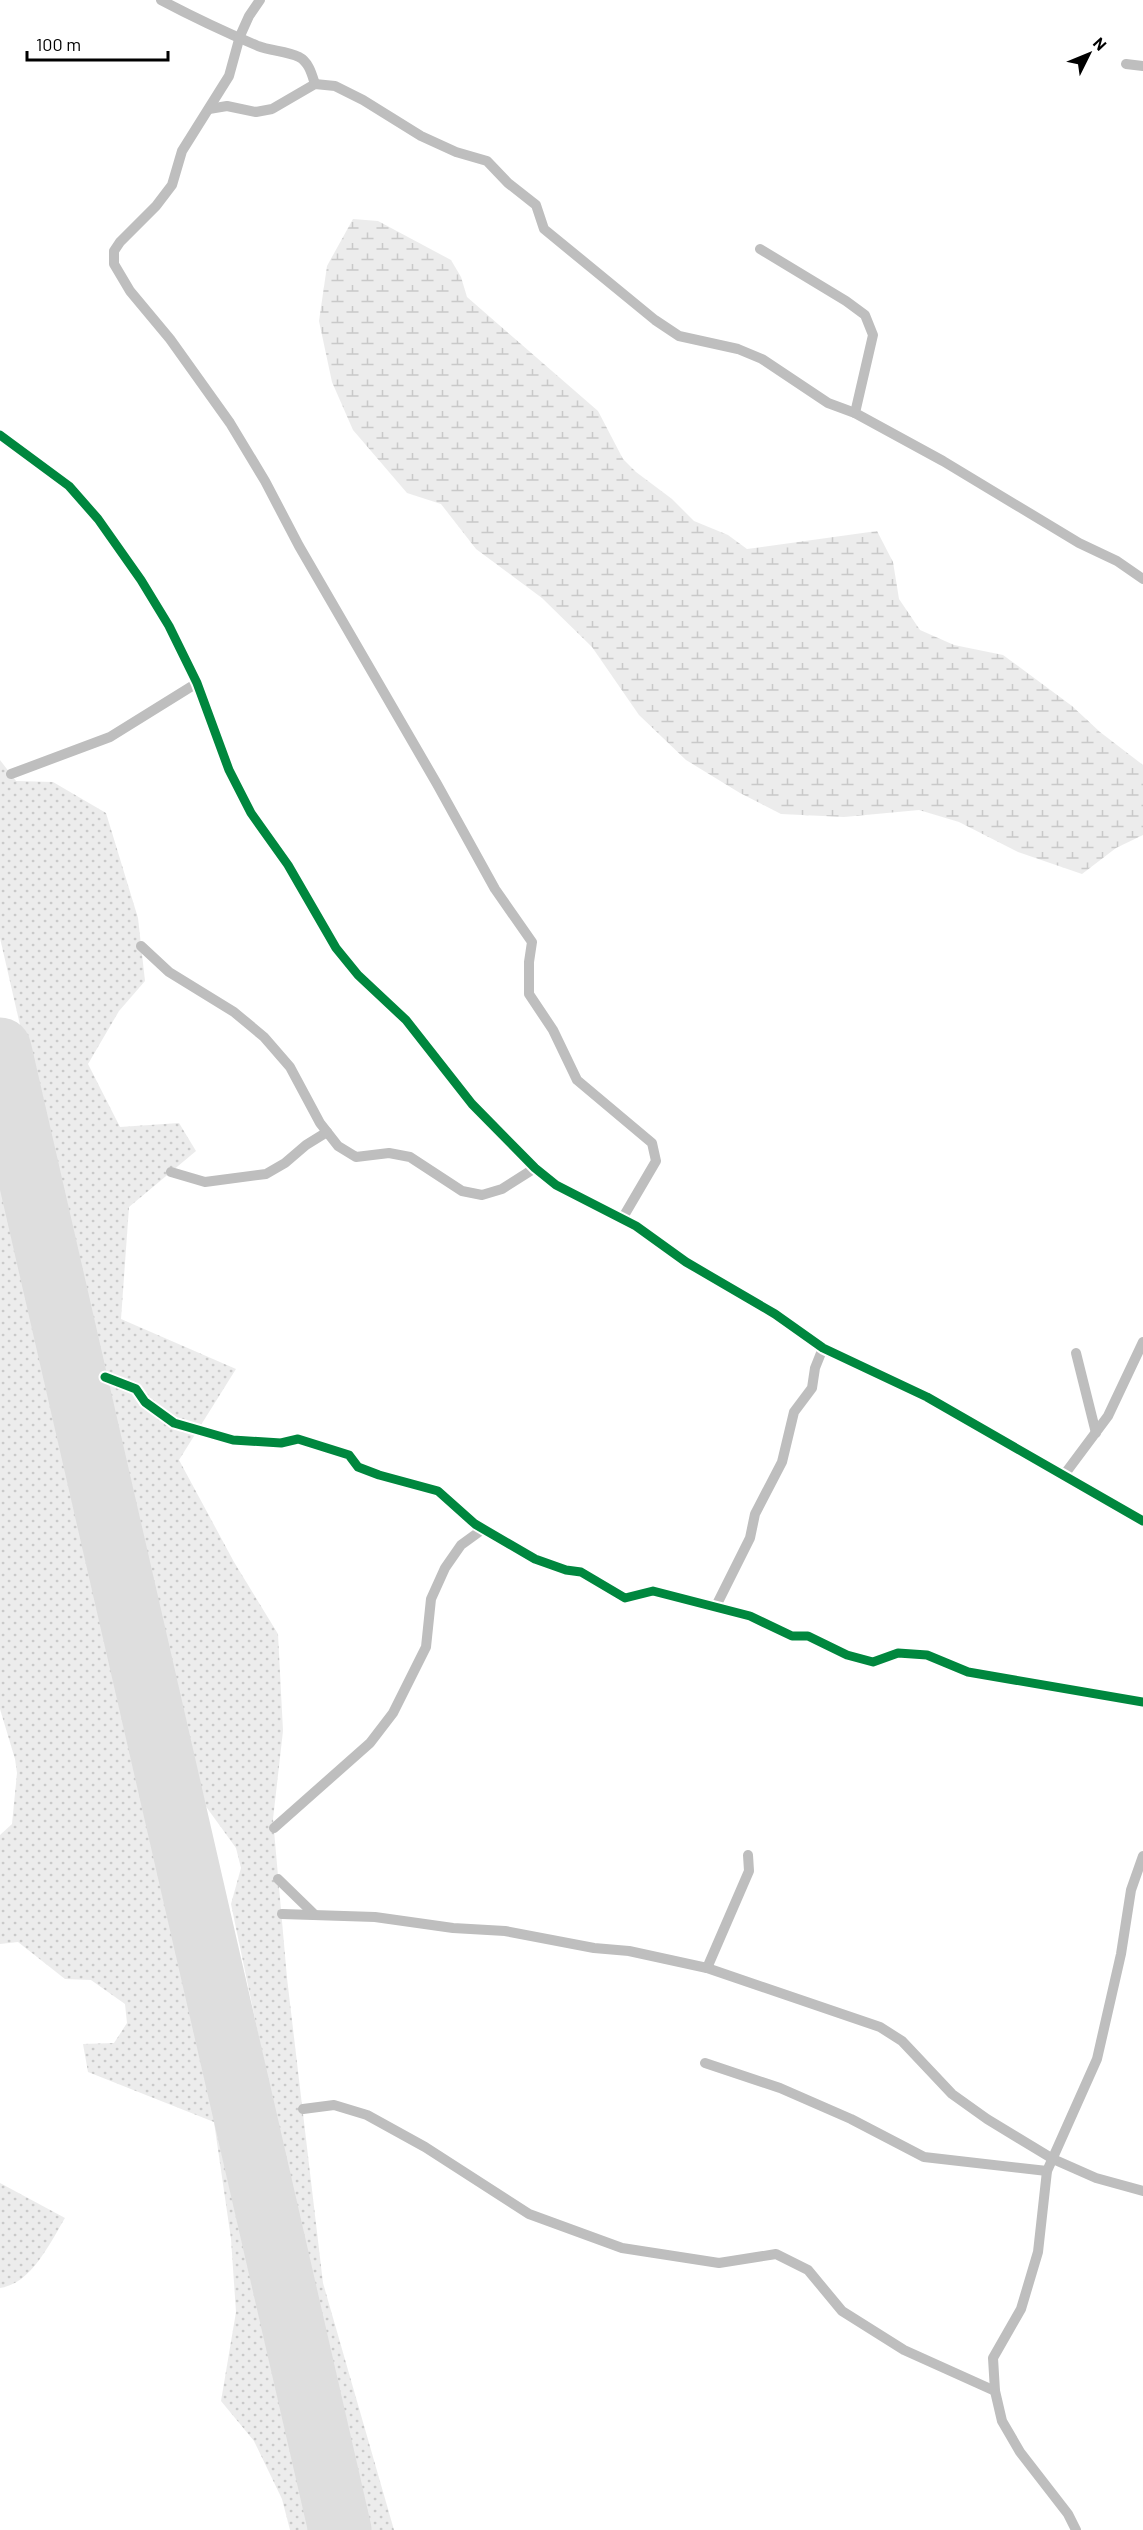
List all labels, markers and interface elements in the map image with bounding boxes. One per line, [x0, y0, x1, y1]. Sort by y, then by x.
scale bar [27, 24, 168, 62]
north arrow [1059, 24, 1119, 84]
text: 100 m [36, 33, 81, 55]
text: N [1090, 33, 1111, 54]

